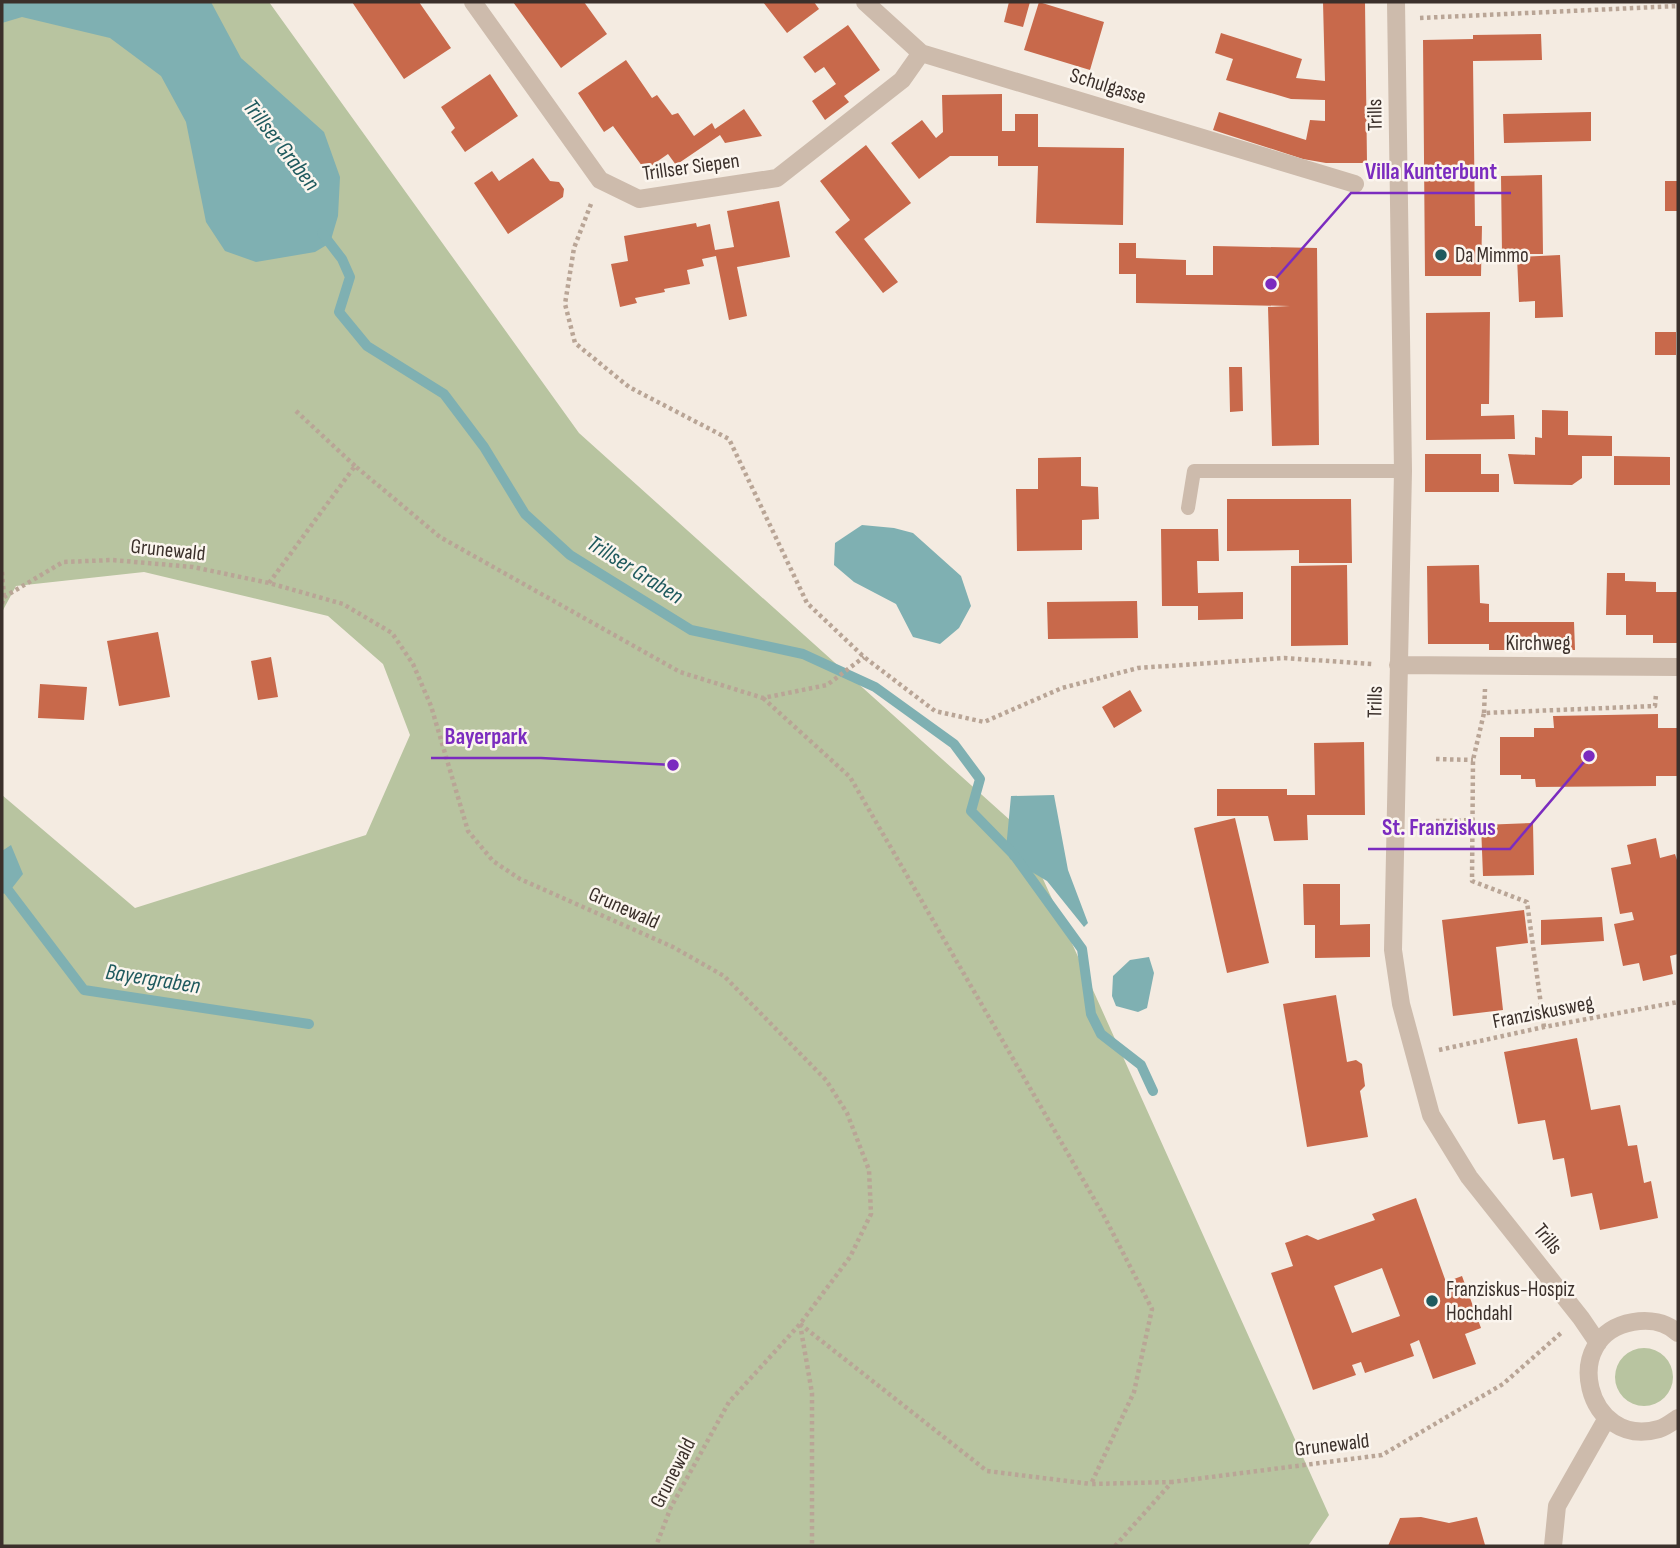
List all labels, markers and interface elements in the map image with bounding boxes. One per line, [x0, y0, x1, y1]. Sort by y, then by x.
street label: Schulgasse [1067, 63, 1149, 109]
water label: Trillser Graben [237, 94, 326, 197]
street label: Trills [1362, 99, 1388, 131]
street label: Trillser Siepen [641, 148, 741, 186]
callout: Villa Kunterbunt [1351, 149, 1511, 193]
text: Villa Kunterbunt [1365, 158, 1497, 186]
place label: Da Mimmo [1455, 243, 1529, 268]
marker: Da Mimmo [1433, 247, 1449, 263]
water label: Trillser Graben [582, 529, 689, 611]
street label: Grunewald [129, 534, 207, 566]
street label: Kirchweg [1505, 631, 1571, 656]
street label: Trills [1362, 686, 1388, 718]
callout: Bayerpark [431, 714, 541, 758]
text: Bayerpark [445, 723, 528, 751]
callout: St. Franziskus [1368, 805, 1510, 849]
text: St. Franziskus [1382, 814, 1496, 842]
street label: Grunewald [585, 881, 663, 935]
water label: Bayergraben [104, 958, 203, 1000]
street label: Franziskusweg [1490, 990, 1596, 1034]
street label: Trills [1528, 1219, 1568, 1259]
place label: Franziskus-Hospiz Hochdahl [1446, 1277, 1575, 1326]
marker: Franziskus-Hospiz Hochdahl [1424, 1293, 1440, 1309]
street label: Grunewald [1293, 1428, 1371, 1462]
street label: Grunewald [645, 1434, 701, 1512]

